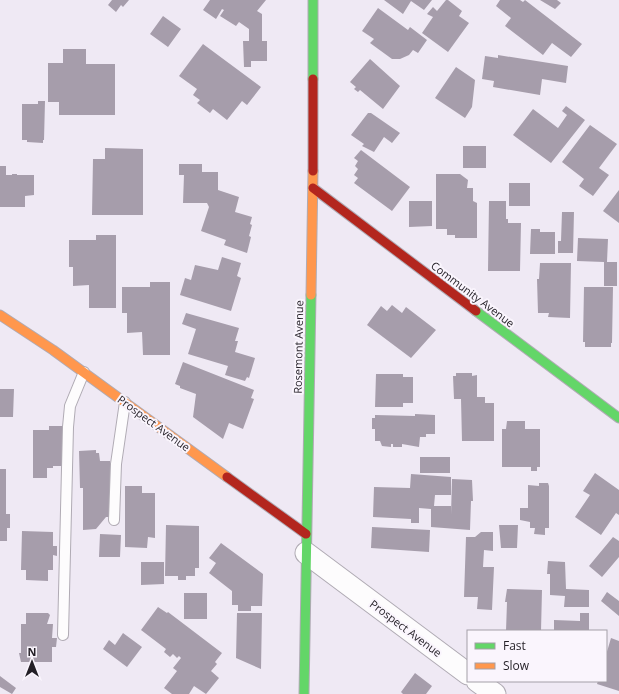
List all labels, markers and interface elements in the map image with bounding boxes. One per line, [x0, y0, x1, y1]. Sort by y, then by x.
street label: Community Avenue [428, 258, 518, 330]
street label: Rosemont Avenue [290, 300, 306, 394]
street label: Prospect Avenue [115, 392, 193, 454]
street label: Prospect Avenue [367, 596, 445, 660]
legend [467, 630, 607, 682]
text: Fast [503, 637, 526, 654]
north arrow [12, 642, 52, 682]
text: N [28, 644, 36, 659]
text: Slow [503, 657, 530, 674]

